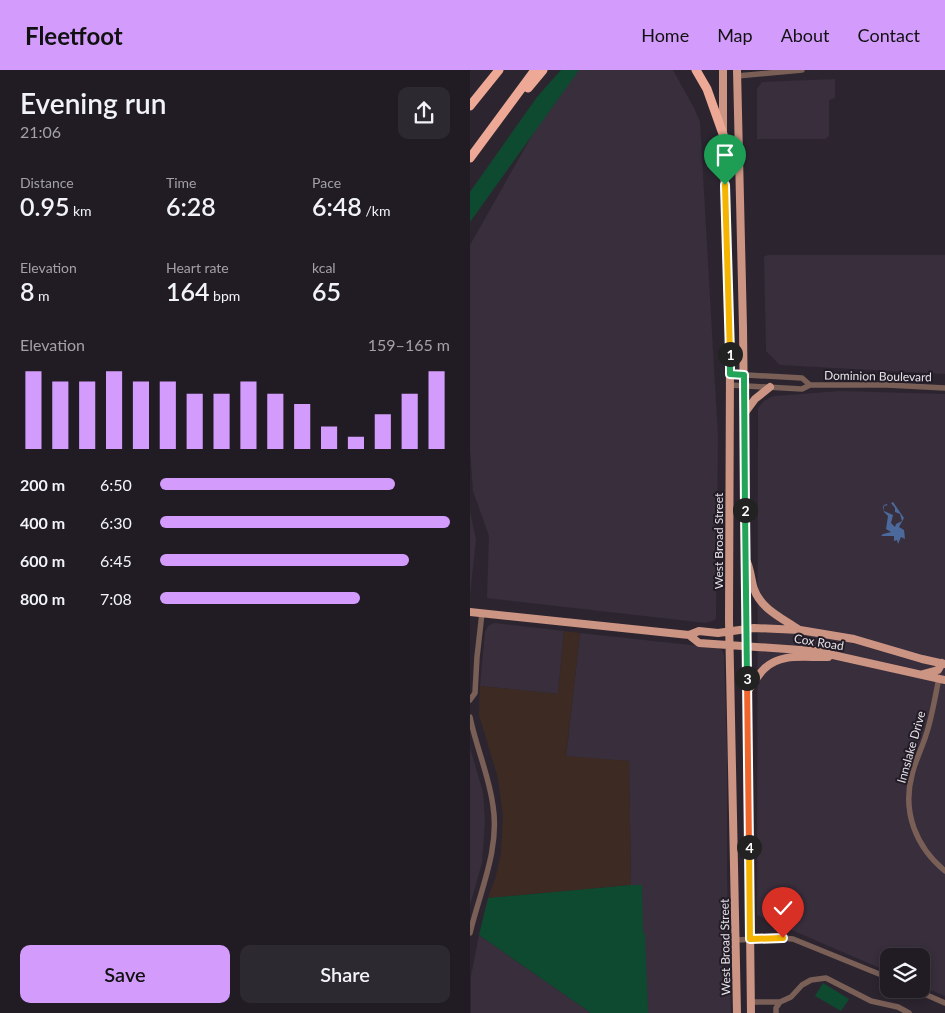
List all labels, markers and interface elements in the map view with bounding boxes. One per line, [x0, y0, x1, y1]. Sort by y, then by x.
text: Fleetfoot [25, 21, 123, 50]
text: Home [641, 24, 689, 46]
text: Map [717, 24, 753, 46]
text: About [781, 24, 830, 46]
text: Contact [858, 24, 920, 46]
text: Evening run [20, 86, 166, 120]
button: share [398, 87, 450, 139]
text: 21:06 [20, 122, 61, 141]
pin [704, 134, 746, 185]
icon: arrive [711, 141, 739, 169]
text: Distance [20, 174, 74, 191]
text: Time [166, 174, 197, 191]
text: Pace [312, 174, 341, 191]
text: 0.95 [20, 191, 69, 221]
text: 6:28 [166, 191, 216, 221]
text: 6:48 [312, 191, 362, 221]
text: km [69, 202, 92, 219]
text: /km [362, 202, 390, 219]
text: Elevation [20, 259, 77, 276]
text: Heart rate [166, 259, 229, 276]
text: kcal [312, 259, 336, 276]
text: 8 [20, 276, 35, 306]
text: 164 [166, 276, 210, 306]
text: 65 [312, 276, 341, 306]
text: m [35, 287, 50, 304]
text: bpm [210, 287, 240, 304]
text: Elevation [20, 335, 85, 354]
text: 159–165 m [368, 335, 450, 354]
pin: 1 [718, 342, 742, 366]
text: 1 [726, 346, 735, 363]
street label: Dominion Boulevard [824, 368, 932, 384]
text: 200 m [20, 475, 65, 494]
text: 6:50 [100, 475, 132, 494]
street label: West Broad Street [711, 492, 726, 589]
pin: 2 [732, 498, 758, 522]
text: 2 [741, 502, 750, 519]
text: 400 m [20, 513, 65, 532]
text: 6:30 [100, 513, 132, 532]
text: 600 m [20, 551, 65, 570]
text: 6:45 [100, 551, 132, 570]
text: 800 m [20, 589, 65, 608]
text: 7:08 [100, 589, 132, 608]
street label: Cox Road [793, 631, 845, 653]
pin: 3 [734, 666, 760, 690]
text: 3 [743, 670, 752, 687]
street label: Innslake Drive [894, 709, 928, 785]
pin: 4 [736, 834, 762, 860]
text: 4 [745, 839, 754, 856]
pin [762, 887, 804, 938]
icon: check [769, 894, 797, 922]
street label: West Broad Street [717, 898, 733, 995]
button: Save [20, 945, 230, 1003]
button: Share [240, 945, 450, 1003]
map controls [880, 948, 930, 998]
button: layers [880, 948, 930, 998]

